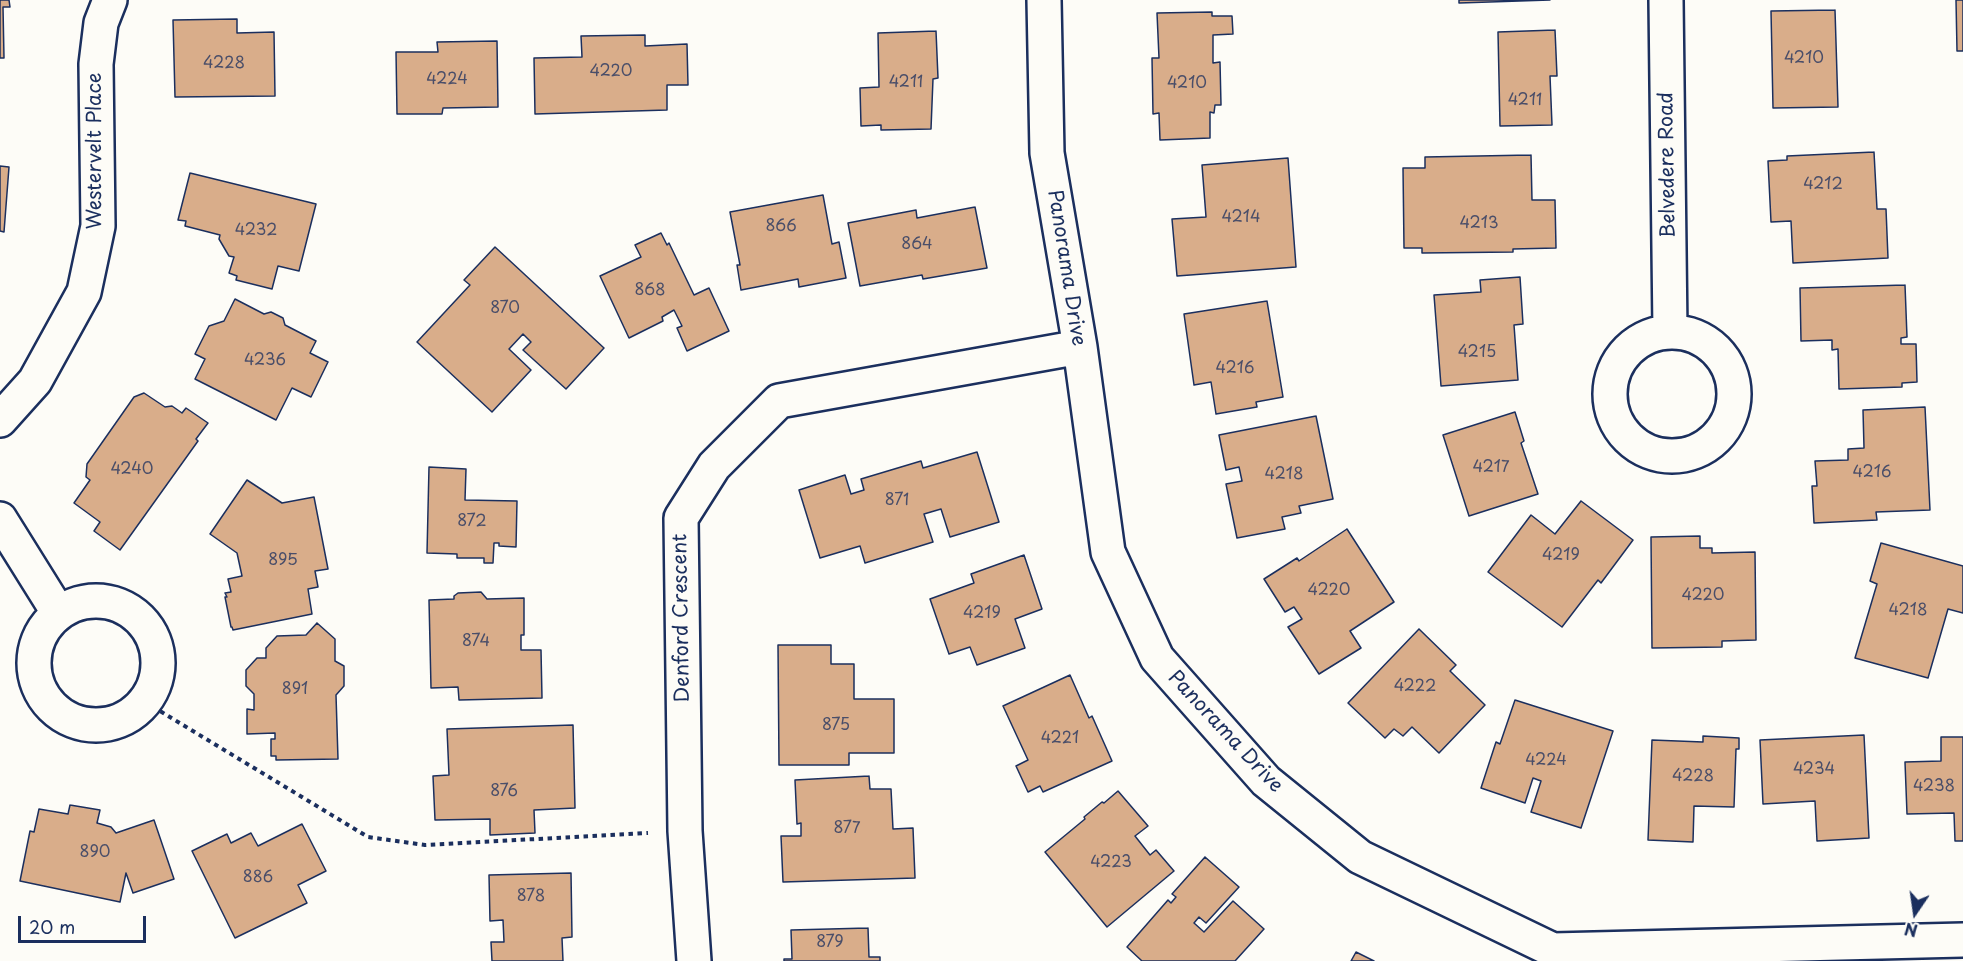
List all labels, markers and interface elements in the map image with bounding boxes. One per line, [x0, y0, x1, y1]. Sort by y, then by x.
house number: 4210 [1784, 49, 1824, 69]
house number: 4228 [203, 54, 245, 74]
house number: 4220 [590, 62, 632, 82]
house number: 4224 [426, 70, 468, 90]
street label: Westervelt Place [83, 73, 107, 229]
house number: 4211 [889, 73, 923, 93]
house number: 4210 [1167, 74, 1207, 94]
house number: 4211 [1508, 91, 1542, 111]
street label: Belvedere Road [1655, 92, 1681, 238]
house number: 4212 [1803, 175, 1843, 195]
street label: Panorama Drive [1042, 188, 1090, 348]
house number: 4214 [1221, 208, 1261, 228]
house number: 4213 [1459, 214, 1499, 234]
house number: 866 [765, 217, 797, 237]
house number: 4232 [235, 221, 277, 241]
house number: 864 [901, 235, 933, 255]
house number: 868 [634, 281, 666, 301]
house number: 870 [490, 299, 520, 319]
house number: 4215 [1458, 343, 1496, 363]
house number: 4236 [244, 351, 286, 371]
house number: 4216 [1216, 359, 1254, 379]
house number: 4217 [1473, 458, 1509, 478]
house number: 4240 [110, 460, 154, 480]
house number: 4216 [1853, 463, 1891, 483]
house number: 4218 [1265, 465, 1303, 485]
house number: 871 [885, 491, 909, 511]
house number: 872 [457, 512, 487, 532]
street label: Denford Crescent [669, 533, 695, 703]
house number: 4219 [1542, 546, 1580, 566]
house number: 895 [268, 551, 298, 571]
house number: 4220 [1308, 581, 1350, 601]
house number: 4220 [1682, 586, 1724, 606]
house number: 4218 [1889, 601, 1927, 621]
house number: 4219 [963, 604, 1001, 624]
house number: 874 [462, 632, 490, 652]
street label: Panorama Drive [1162, 666, 1288, 798]
house number: 4222 [1394, 677, 1436, 697]
house number: 891 [282, 680, 308, 700]
house number: 875 [822, 716, 850, 736]
house number: 4221 [1041, 729, 1079, 749]
house number: 4224 [1525, 751, 1567, 771]
house number: 4234 [1793, 760, 1835, 780]
house number: 4228 [1672, 767, 1714, 787]
house number: 4238 [1913, 777, 1955, 797]
house number: 876 [490, 782, 518, 802]
house number: 877 [834, 819, 860, 839]
house number: 890 [80, 843, 110, 863]
house number: 4223 [1090, 853, 1132, 873]
house number: 886 [243, 868, 273, 888]
north arrow [1885, 883, 1945, 943]
house number: 878 [517, 887, 545, 907]
scale bar [21, 904, 148, 942]
text: 20 m [29, 913, 75, 940]
text: N [1902, 917, 1920, 944]
house number: 879 [816, 933, 844, 953]

